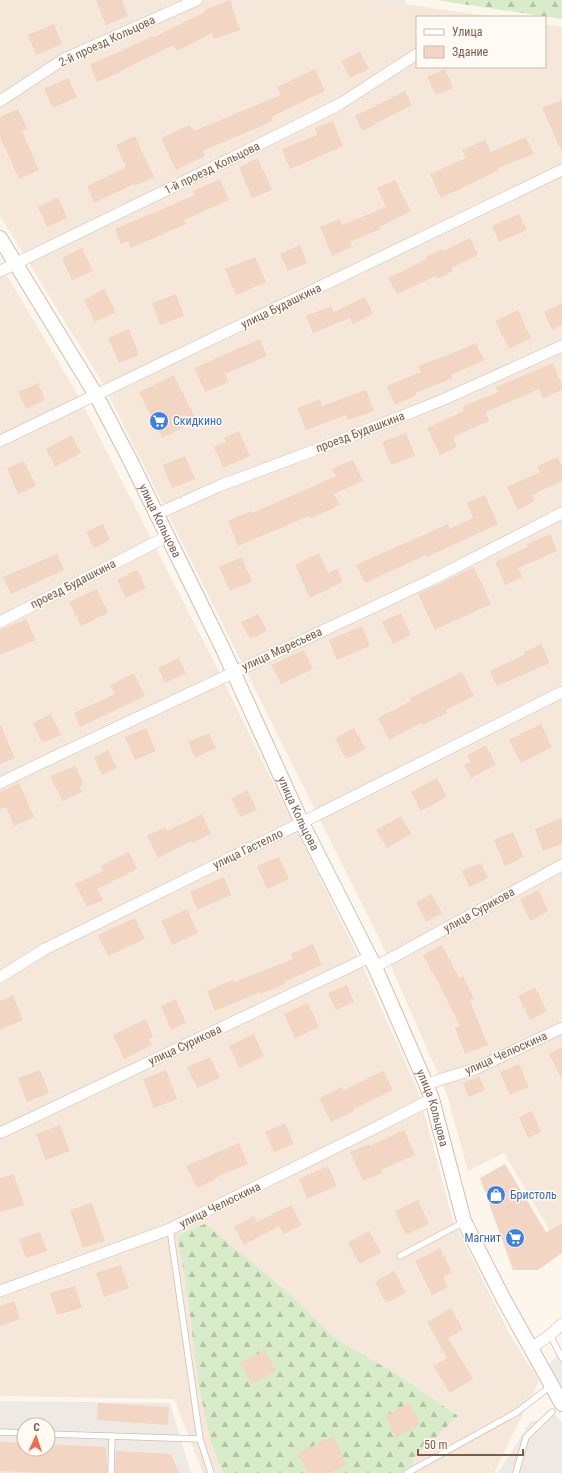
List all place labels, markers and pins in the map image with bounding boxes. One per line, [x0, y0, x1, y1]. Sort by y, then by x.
supermarket icon: Скидкино [148, 410, 170, 432]
place label: Скидкино [173, 414, 222, 428]
shop icon: Бристоль [485, 1184, 507, 1206]
place label: Бристоль [510, 1188, 557, 1202]
supermarket icon: Магнит [504, 1227, 526, 1249]
place label: Магнит [464, 1231, 501, 1245]

